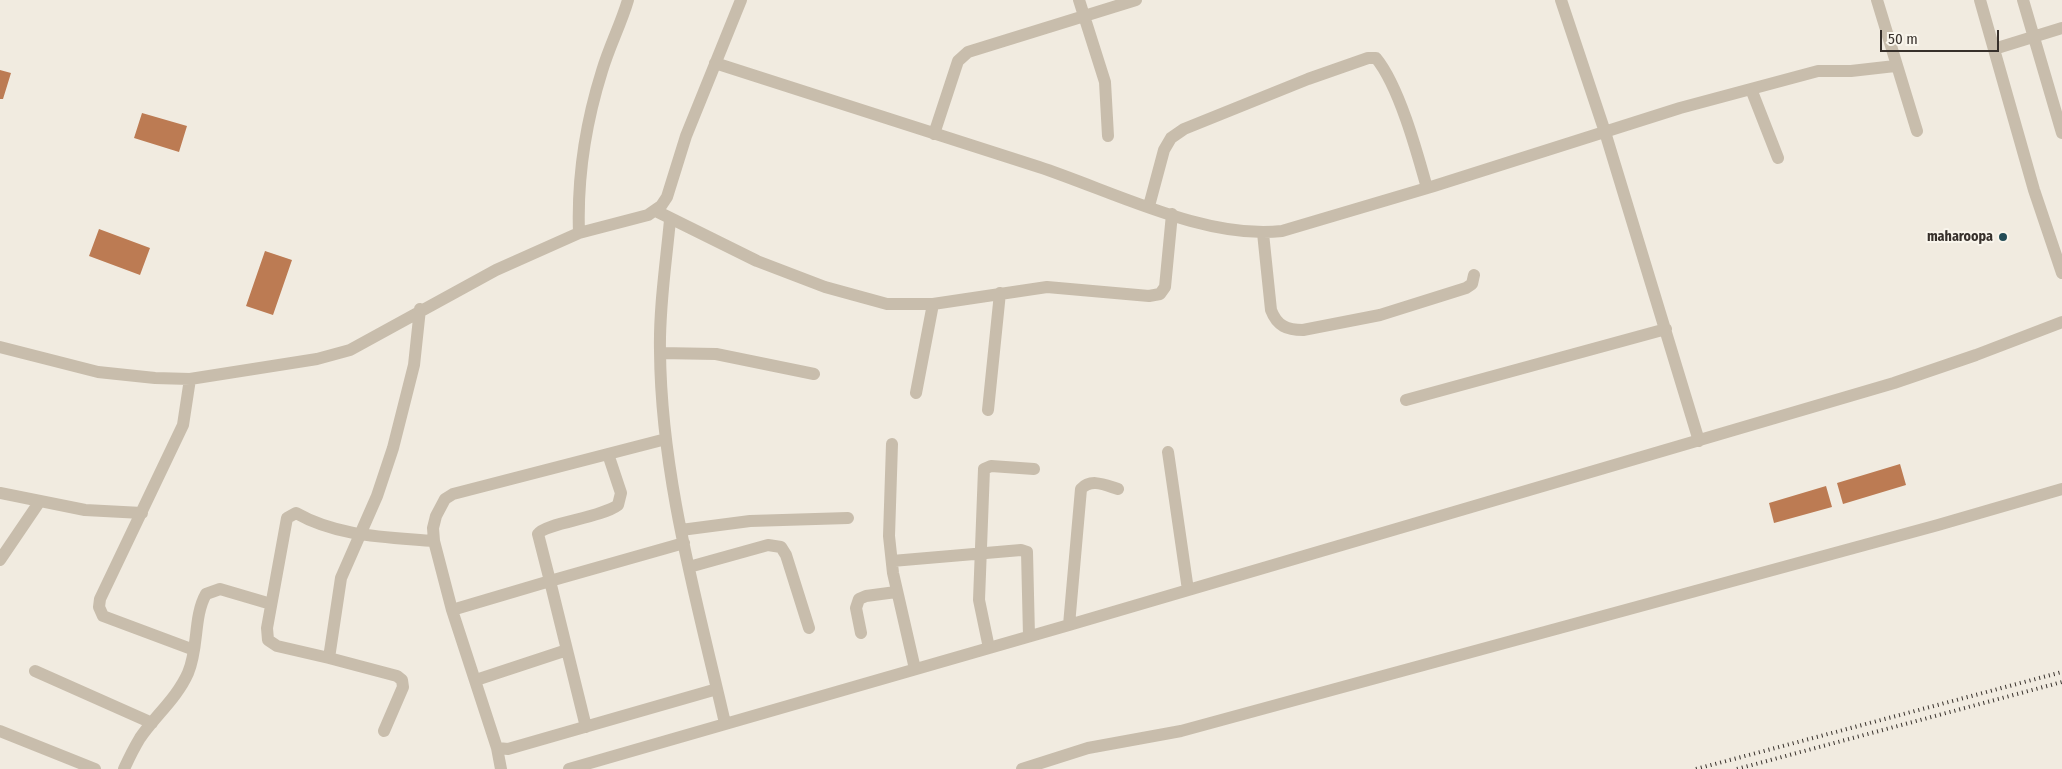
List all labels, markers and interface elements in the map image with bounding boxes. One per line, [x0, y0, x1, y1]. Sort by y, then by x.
scale bar [1882, 20, 2001, 52]
text: 50 m [1888, 30, 1918, 48]
place label: maharoopa [1927, 229, 1993, 245]
marker: maharoopa [1997, 231, 2009, 243]

